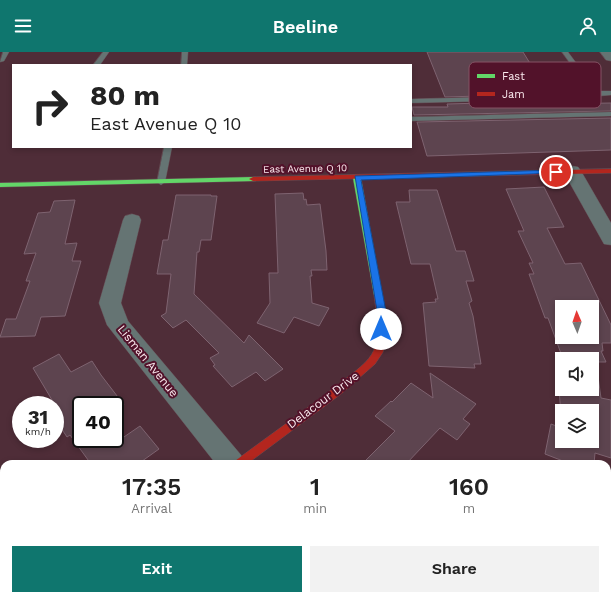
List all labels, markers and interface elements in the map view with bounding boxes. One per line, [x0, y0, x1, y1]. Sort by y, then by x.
icon: menu [12, 15, 34, 37]
icon: person [577, 15, 599, 37]
text: Beeline [273, 16, 338, 37]
legend [469, 62, 601, 108]
text: Fast [502, 70, 525, 83]
text: 80 m [90, 79, 160, 112]
icon: right [24, 80, 76, 132]
text: Jam [502, 88, 525, 101]
text: East Avenue Q 10 [90, 113, 241, 134]
pin [539, 155, 573, 189]
icon: arrive [545, 161, 567, 183]
street label: East Avenue Q 10 [263, 162, 347, 175]
north arrow [555, 300, 599, 344]
map controls [555, 300, 599, 448]
position arrow [360, 308, 402, 350]
street label: Lisman Avenue [115, 322, 181, 400]
button: sound [555, 352, 599, 396]
street label: Delacour Drive [284, 369, 362, 431]
speed limit sign: 40 [72, 396, 124, 448]
button: layers [555, 404, 599, 448]
text: 31 [28, 405, 48, 429]
text: km/h [25, 426, 51, 437]
text: 17:35 [122, 473, 181, 501]
text: 1 [310, 473, 320, 501]
text: 160 [449, 473, 489, 501]
text: Arrival [131, 501, 172, 516]
text: min [303, 501, 327, 516]
text: m [463, 501, 475, 516]
button: Exit [12, 546, 302, 592]
button: Share [310, 546, 599, 592]

